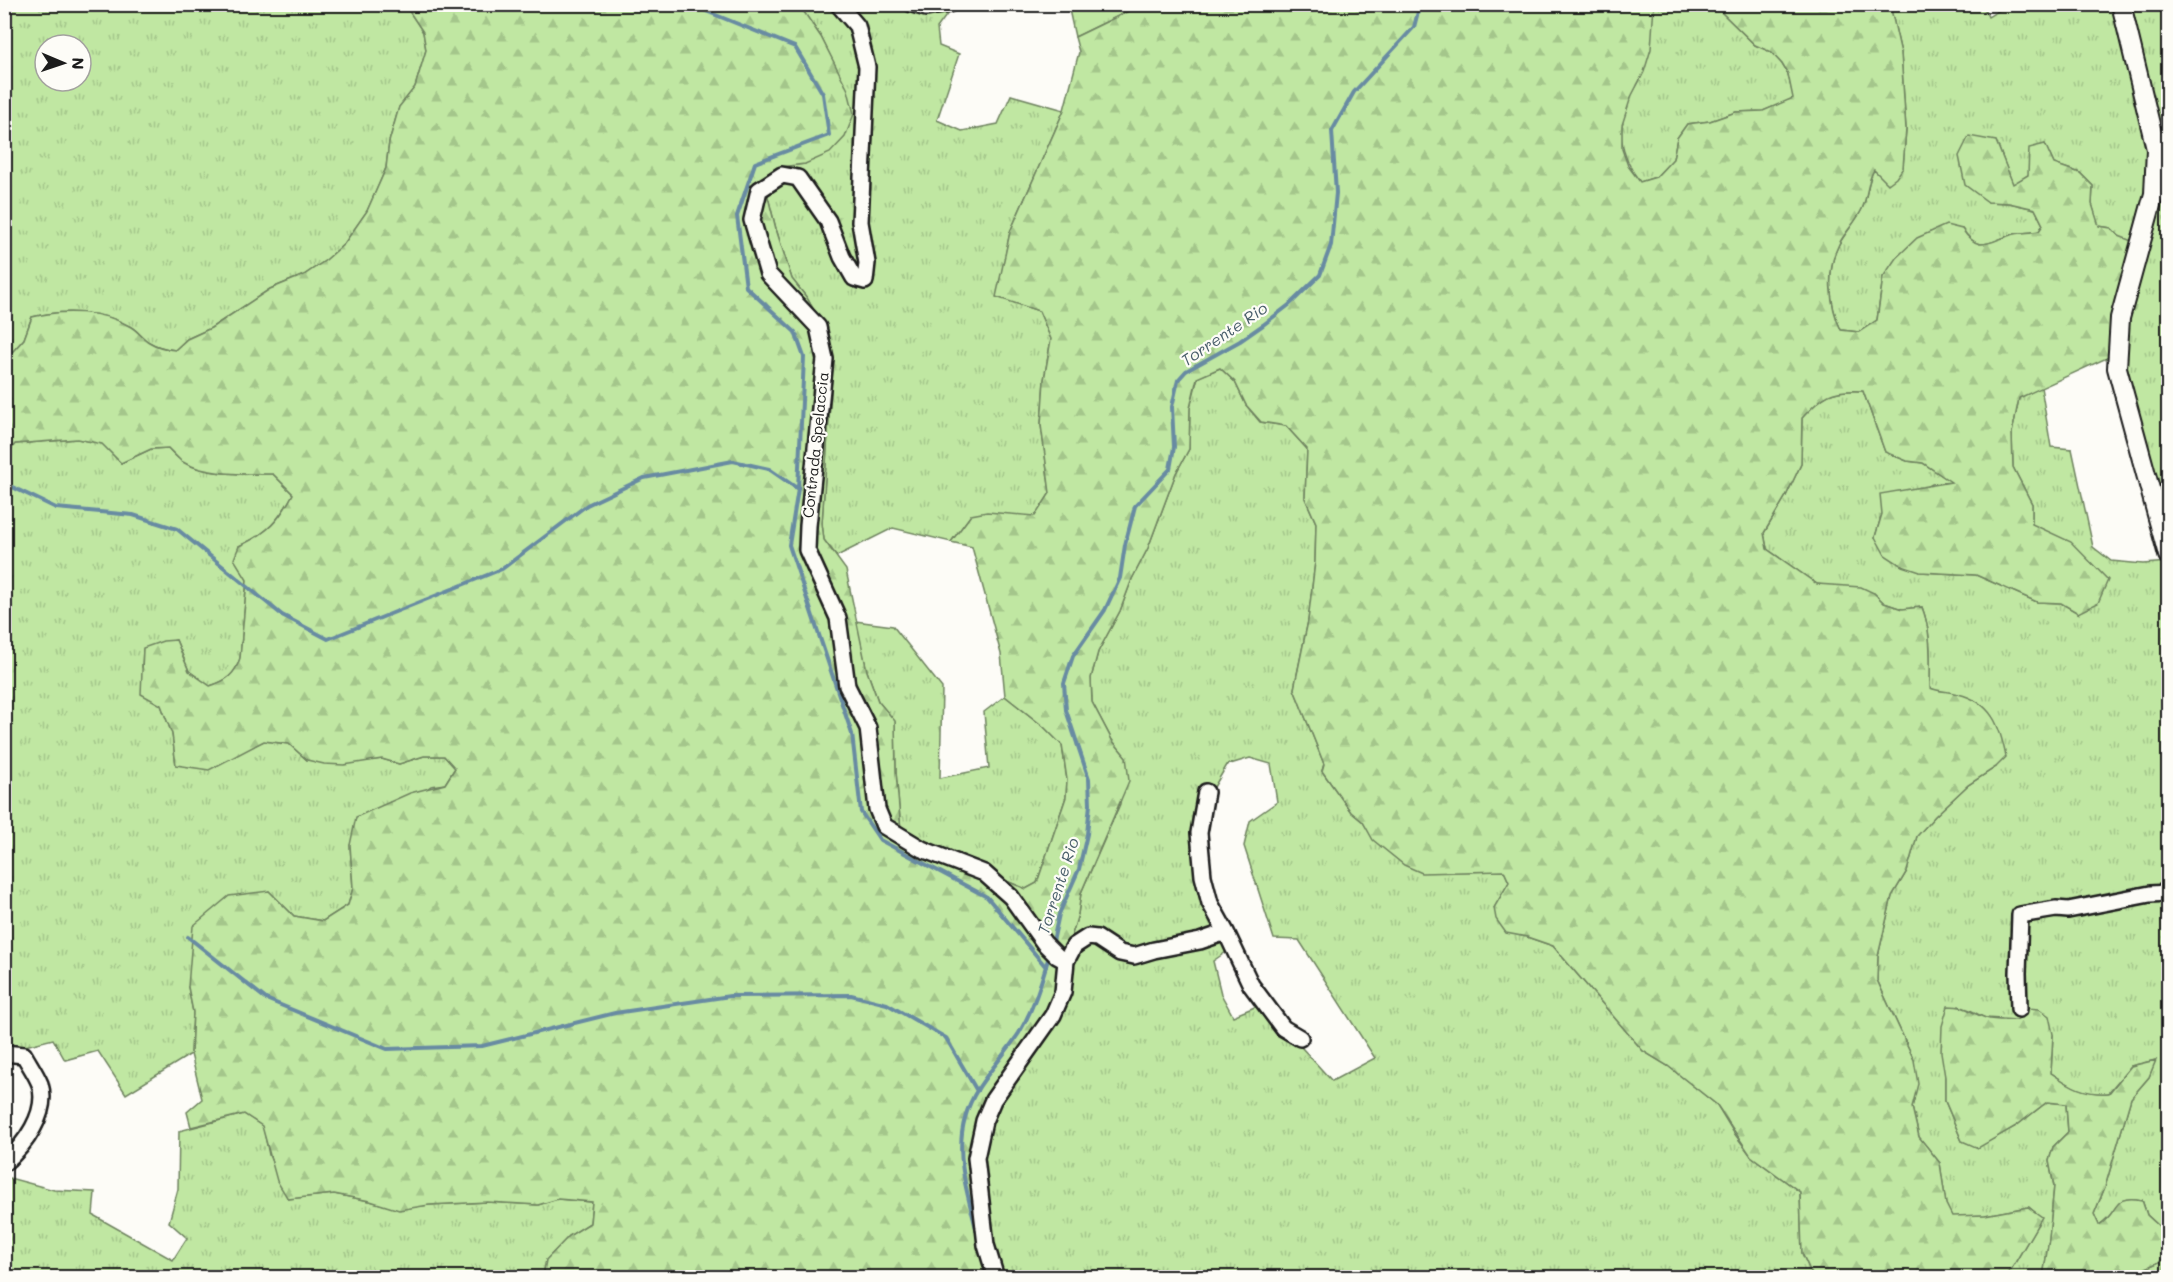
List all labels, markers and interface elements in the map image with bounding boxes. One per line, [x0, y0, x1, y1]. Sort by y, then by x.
north arrow [33, 33, 93, 93]
text: N [68, 57, 89, 70]
water label: Torrente Rio [1176, 297, 1271, 370]
street label: Contrada Spelaccia [797, 371, 833, 519]
water label: Torrente Rio [1032, 835, 1083, 937]

